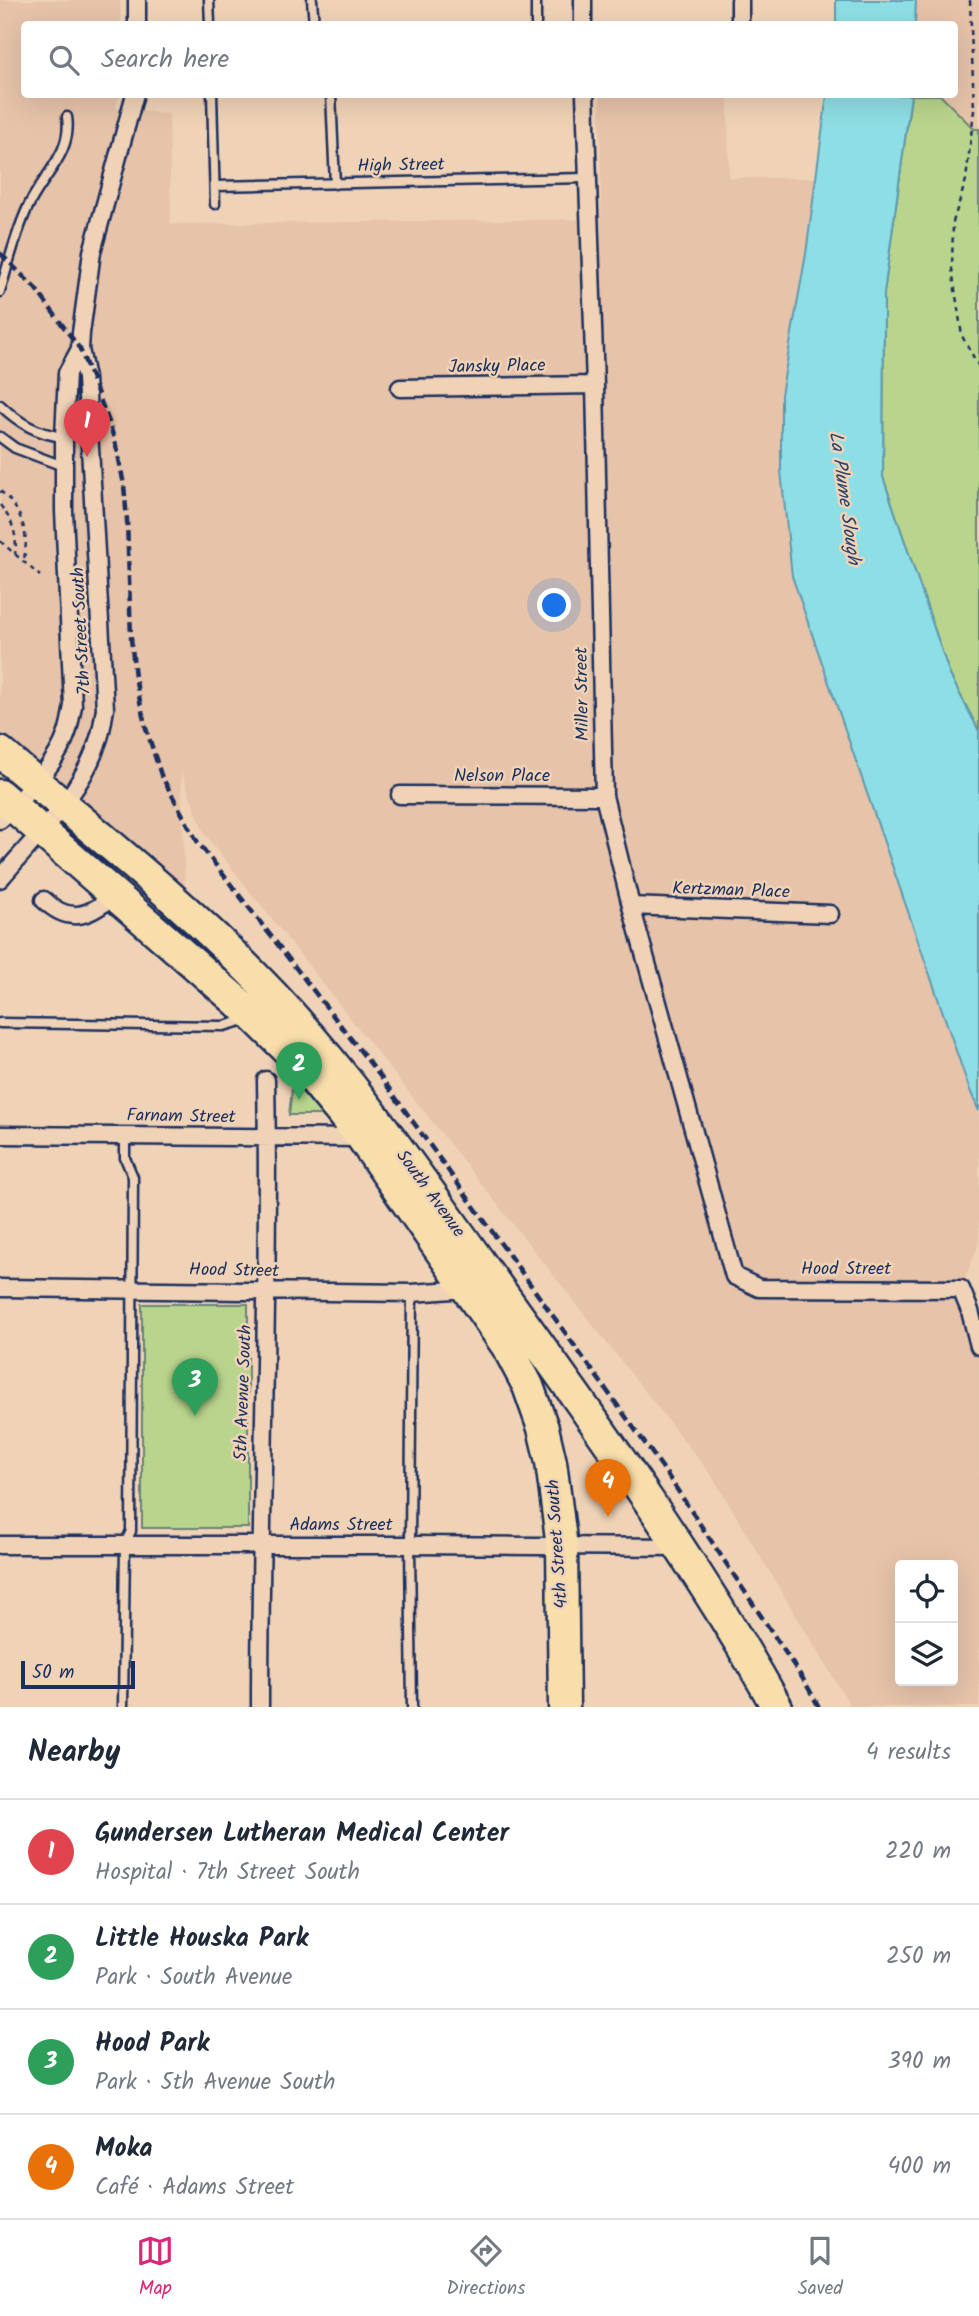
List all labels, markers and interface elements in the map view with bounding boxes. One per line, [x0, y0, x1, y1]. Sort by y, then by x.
search box [21, 21, 958, 98]
text: Search here [101, 39, 229, 81]
icon: search [45, 41, 83, 79]
street label: High Street [357, 151, 446, 181]
street label: Jansky Place [448, 352, 546, 382]
pin: 1 [64, 399, 110, 457]
water label: La Plume Slough [820, 430, 868, 568]
street label: 7th Street South [64, 566, 100, 696]
your location [537, 588, 571, 622]
street label: Miller Street [568, 646, 598, 741]
street label: Nelson Place [454, 762, 550, 791]
street label: Kertzman Place [672, 874, 790, 908]
pin: 2 [276, 1042, 322, 1100]
street label: Farnam Street [126, 1102, 237, 1132]
street label: South Avenue [388, 1144, 472, 1244]
street label: Hood Street [801, 1255, 892, 1284]
street label: Hood Street [189, 1256, 280, 1286]
street label: 5th Avenue South [227, 1324, 261, 1462]
pin: 3 [172, 1358, 218, 1416]
pin: 4 [585, 1459, 631, 1517]
street label: 4th Street South [539, 1478, 577, 1610]
street label: Adams Street [289, 1511, 394, 1540]
map controls [895, 1560, 958, 1686]
button: locate [895, 1560, 958, 1623]
button: layers [895, 1623, 958, 1686]
scale bar [21, 1658, 135, 1690]
text: 50 m [32, 1658, 74, 1688]
text: Nearby [28, 1729, 120, 1777]
text: 4 results [866, 1735, 951, 1771]
text: Gundersen Lutheran Medical Center [95, 1813, 509, 1855]
text: 1 [48, 1834, 54, 1870]
text: 220 m [885, 1834, 951, 1870]
text: Hospital · 7th Street South [95, 1855, 360, 1891]
text: Little Houska Park [95, 1918, 308, 1960]
text: 2 [44, 1939, 58, 1975]
text: 250 m [886, 1939, 951, 1975]
text: Park · South Avenue [95, 1960, 292, 1996]
text: Hood Park [95, 2023, 209, 2065]
text: 3 [45, 2044, 57, 2080]
text: 390 m [888, 2044, 951, 2080]
text: Park · 5th Avenue South [95, 2065, 335, 2101]
text: Moka [95, 2128, 153, 2170]
text: 4 [45, 2149, 57, 2185]
text: 400 m [888, 2149, 951, 2185]
text: Café · Adams Street [95, 2170, 294, 2206]
tab: Map [136, 2232, 174, 2304]
tab: Directions [447, 2232, 525, 2304]
tab: Saved [798, 2232, 843, 2304]

